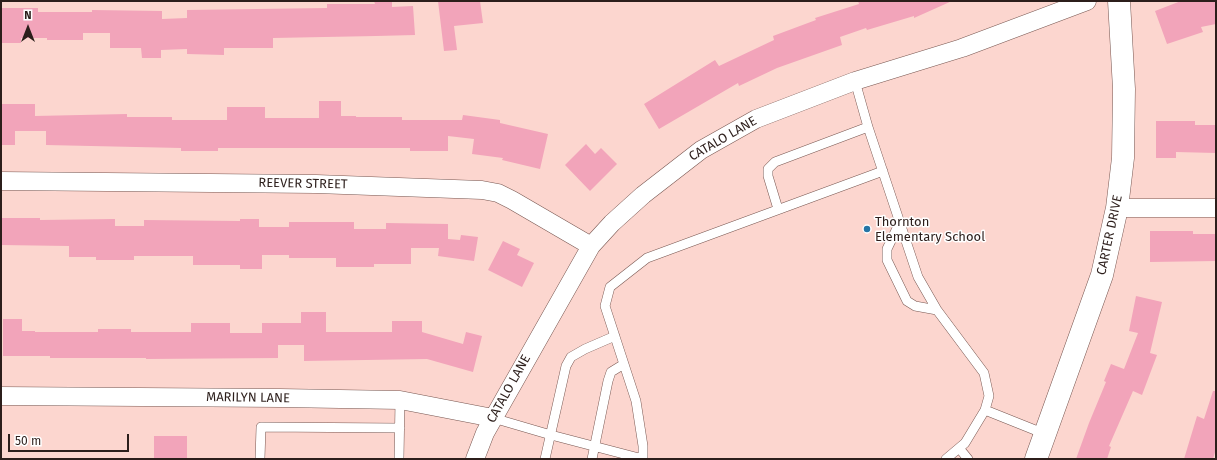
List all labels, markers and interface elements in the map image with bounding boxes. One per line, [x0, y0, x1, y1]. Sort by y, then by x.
north arrow [8, 8, 48, 48]
text: N [24, 9, 32, 22]
street label: CATALO LANE [686, 113, 760, 165]
street label: REEVER STREET [258, 175, 348, 193]
street label: CARTER DRIVE [1094, 193, 1126, 277]
place label: Thornton Elementary School [875, 214, 985, 245]
marker: Thornton Elementary School [862, 224, 872, 234]
street label: CATALO LANE [484, 352, 534, 426]
street label: MARILYN LANE [206, 389, 290, 407]
scale bar [10, 426, 131, 452]
text: 50 m [15, 434, 41, 448]

